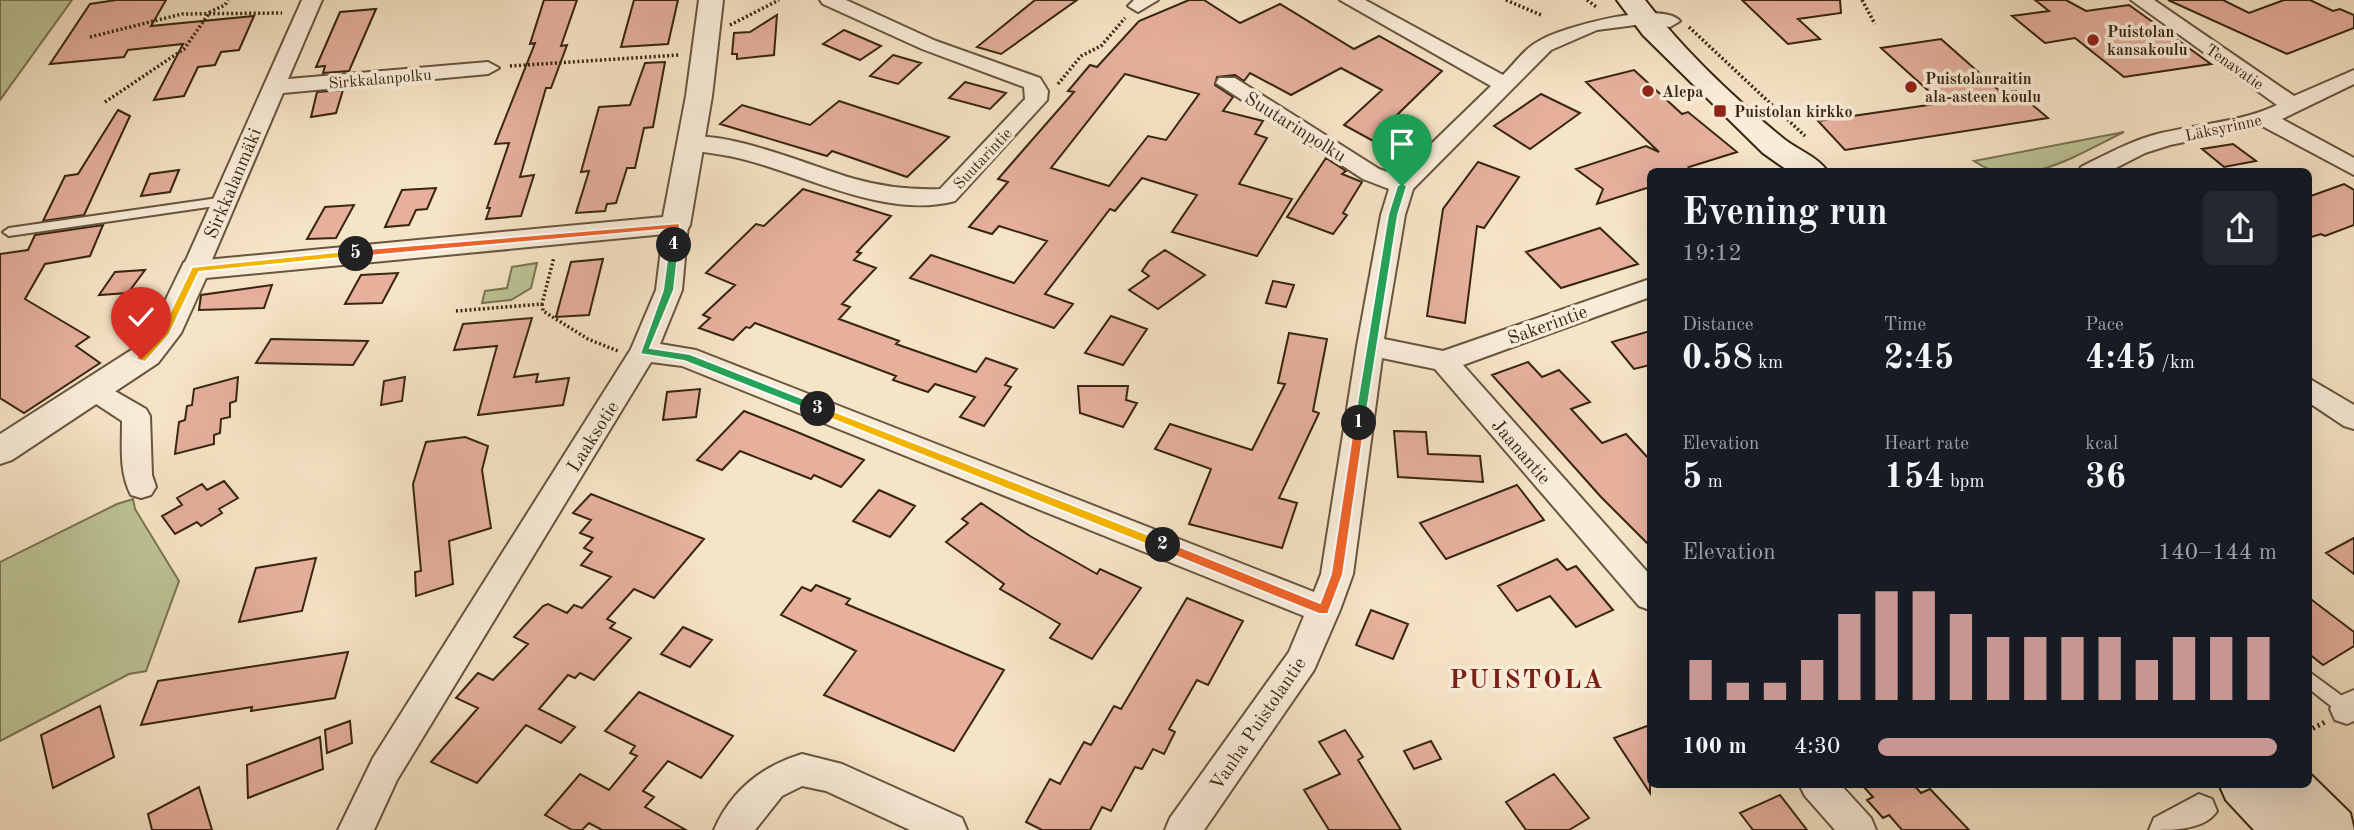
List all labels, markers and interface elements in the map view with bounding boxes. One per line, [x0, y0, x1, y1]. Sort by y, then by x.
place label: Puistolan kansakoulu [2107, 25, 2188, 59]
marker: Puistolan kansakoulu [2085, 32, 2101, 48]
street label: Tenavatie [2202, 42, 2266, 93]
street label: Sirkkalanpolku [328, 67, 433, 92]
place label: Puistolanraitin ala-asteen koulu [1925, 72, 2041, 106]
marker: Puistolanraitin ala-asteen koulu [1903, 79, 1919, 95]
marker: Alepa [1640, 83, 1656, 99]
place label: Alepa [1662, 85, 1703, 101]
street label: Suutarinpolku [1241, 89, 1349, 167]
marker: Puistolan kirkko [1712, 103, 1728, 119]
place label: Puistolan kirkko [1734, 105, 1853, 121]
street label: Läksyrinne [2184, 113, 2263, 145]
pin [1372, 114, 1432, 186]
icon: arrive [1383, 125, 1421, 163]
street label: Sirkkalanmäki [202, 126, 266, 242]
street label: Suutarintie [951, 126, 1016, 193]
button: share [2203, 191, 2277, 265]
text: Evening run [1682, 195, 1888, 233]
pin: 4 [656, 228, 692, 262]
text: 4 [668, 235, 679, 254]
pin: 5 [338, 236, 374, 272]
text: 19:12 [1682, 242, 1742, 265]
text: 5 [350, 244, 361, 263]
pin [111, 287, 171, 359]
icon: check [122, 298, 160, 336]
street label: Sakerintie [1505, 303, 1590, 350]
text: Distance [1682, 316, 1754, 335]
text: Time [1884, 316, 1926, 335]
text: Pace [2085, 316, 2124, 335]
text: 0.58 [1682, 341, 1753, 376]
text: 2:45 [1884, 341, 1954, 376]
text: 4:45 [2085, 341, 2156, 376]
text: km [1753, 354, 1783, 373]
text: /km [2156, 354, 2195, 373]
pin: 3 [800, 392, 836, 426]
street label: Laaksotie [565, 399, 623, 476]
text: 3 [812, 399, 823, 418]
pin: 1 [1342, 406, 1376, 440]
text: 1 [1353, 413, 1364, 432]
street label: Jaanantie [1487, 416, 1553, 489]
text: Elevation [1682, 435, 1759, 454]
text: Heart rate [1884, 435, 1969, 454]
text: kcal [2085, 435, 2118, 454]
text: 5 [1682, 460, 1702, 495]
text: 154 [1884, 460, 1945, 495]
text: 36 [2085, 460, 2126, 495]
text: m [1702, 473, 1723, 492]
text: bpm [1945, 473, 1985, 492]
pin: 2 [1146, 528, 1180, 562]
text: 2 [1157, 535, 1168, 554]
text: Elevation [1682, 541, 1776, 564]
text: 140–144 m [2158, 541, 2277, 564]
street label: Vanha Puistolantie [1208, 655, 1310, 794]
district label: PUISTOLA [1449, 668, 1605, 694]
text: 100 m [1682, 735, 1747, 758]
text: 4:30 [1794, 735, 1840, 758]

